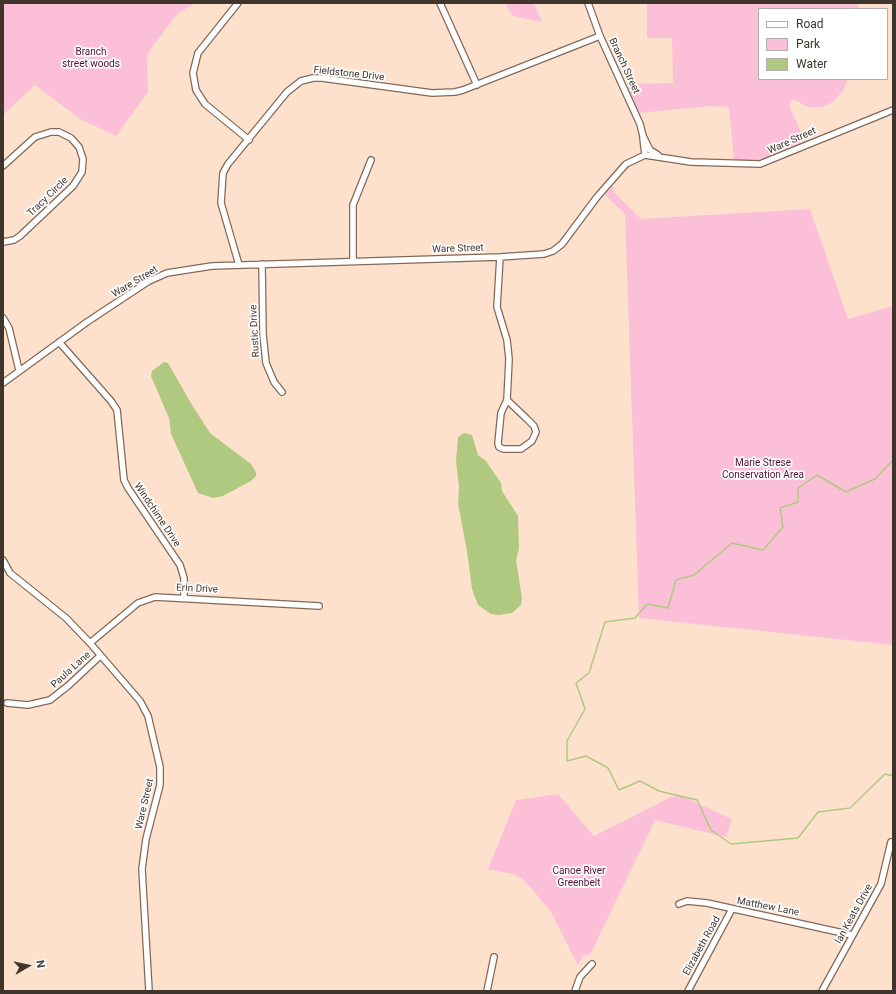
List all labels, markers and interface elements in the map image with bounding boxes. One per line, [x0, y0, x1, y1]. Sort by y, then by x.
legend [758, 8, 888, 80]
text: Road [796, 17, 824, 31]
street label: Branch Street [606, 36, 642, 96]
text: Park [796, 37, 820, 51]
park label: Branch street woods [62, 46, 120, 70]
text: Water [796, 57, 827, 71]
street label: Fieldstone Drive [313, 64, 385, 84]
street label: Ware Street [766, 125, 818, 157]
street label: Tracy Circle [25, 175, 71, 219]
street label: Ware Street [432, 242, 484, 256]
street label: Ware Street [110, 264, 160, 300]
street label: Rustic Drive [248, 304, 262, 358]
park label: Marie Strese Conservation Area [722, 457, 804, 480]
street label: Windchime Drive [131, 481, 183, 549]
street label: Erin Drive [176, 582, 218, 596]
street label: Paula Lane [49, 649, 93, 691]
street label: Ware Street [133, 778, 157, 830]
park label: Canoe River Greenbelt [552, 865, 606, 888]
street label: Ian Keats Drive [833, 882, 875, 946]
street label: Matthew Lane [736, 895, 800, 919]
street label: Elizabeth Road [681, 914, 723, 978]
north arrow [8, 946, 48, 986]
text: N [33, 959, 47, 969]

